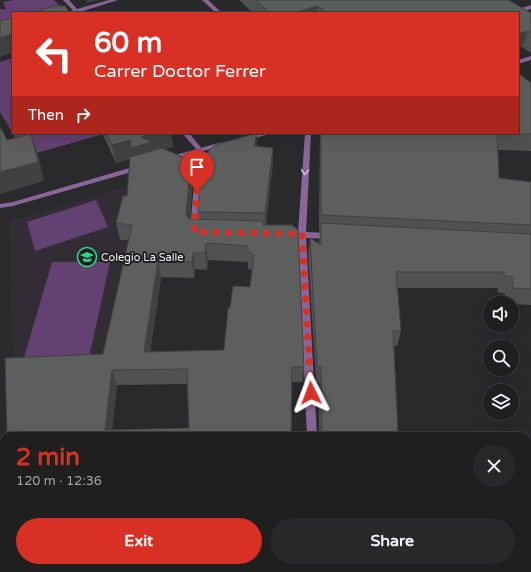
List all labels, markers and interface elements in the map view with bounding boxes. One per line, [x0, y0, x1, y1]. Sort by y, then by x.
text: 60 m [94, 26, 162, 60]
icon: left [28, 28, 80, 80]
text: Carrer Doctor Ferrer [94, 60, 266, 82]
icon: right [72, 104, 94, 126]
text: Then [28, 106, 64, 124]
pin [180, 150, 214, 191]
icon: arrive [186, 156, 208, 178]
one-way arrow [301, 169, 310, 175]
school or university icon: Colegio La Salle [76, 246, 98, 268]
place label: Colegio La Salle [101, 251, 183, 264]
map controls [483, 296, 519, 420]
button: sound [483, 296, 519, 332]
button: search [483, 340, 519, 376]
position arrow [290, 372, 332, 414]
button: layers [483, 384, 519, 420]
text: 2 min [16, 443, 80, 472]
button: close [473, 445, 515, 487]
text: 120 m · 12:36 [16, 473, 102, 489]
button: Exit [16, 518, 262, 564]
button: Share [270, 518, 515, 564]

